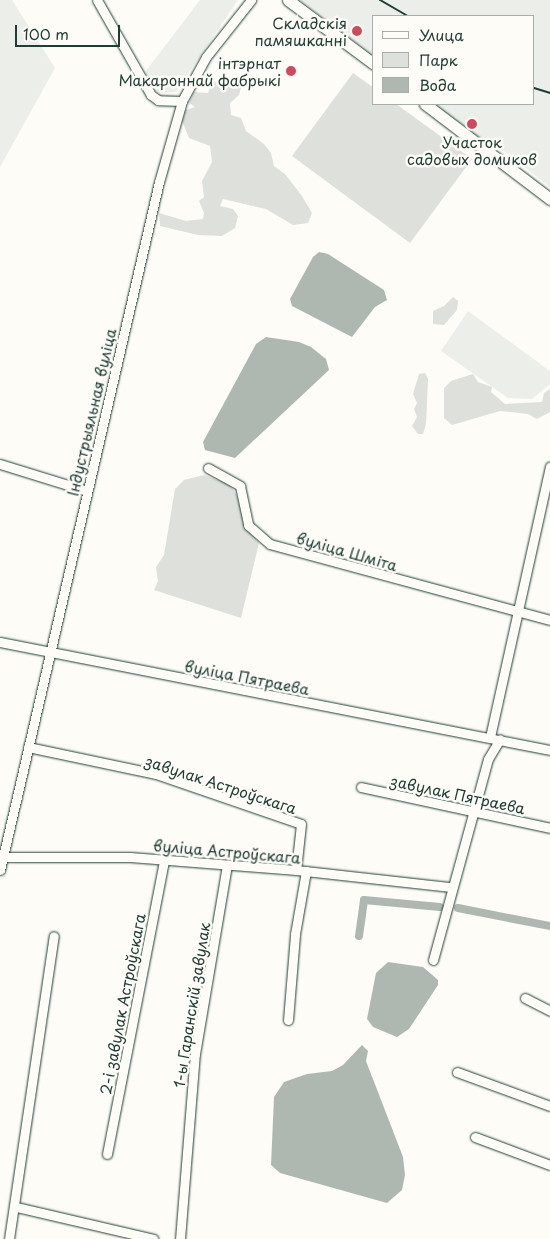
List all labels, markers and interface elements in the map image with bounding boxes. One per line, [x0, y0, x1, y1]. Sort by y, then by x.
place label: Складскія памяшканні [255, 13, 347, 48]
scale bar [18, 15, 122, 47]
legend [372, 15, 535, 105]
text: 100 m [23, 22, 69, 45]
text: Улица [419, 23, 464, 46]
marker: Складскія памяшканні [351, 25, 363, 37]
text: Парк [419, 48, 458, 71]
place label: інтэрнат Макароннай фабрыкі [118, 53, 281, 88]
marker: інтэрнат Макароннай фабрыкі [285, 65, 297, 77]
text: Вода [419, 73, 456, 96]
marker: Участок садовых домиков [466, 118, 478, 130]
place label: Участок садовых домиков [407, 132, 537, 167]
street label: Індустрыяльная вуліца [63, 326, 119, 498]
street label: вуліца Шміта [295, 528, 399, 574]
street label: вуліца Пятраева [183, 656, 311, 698]
street label: завулак Астроўскага [142, 751, 300, 817]
street label: завулак Пятраева [389, 771, 527, 817]
street label: вуліца Астроўскага [153, 836, 301, 866]
street label: 2-і завулак Астроўскага [95, 911, 149, 1097]
street label: 1-ы Гаранскій завулак [169, 920, 213, 1090]

